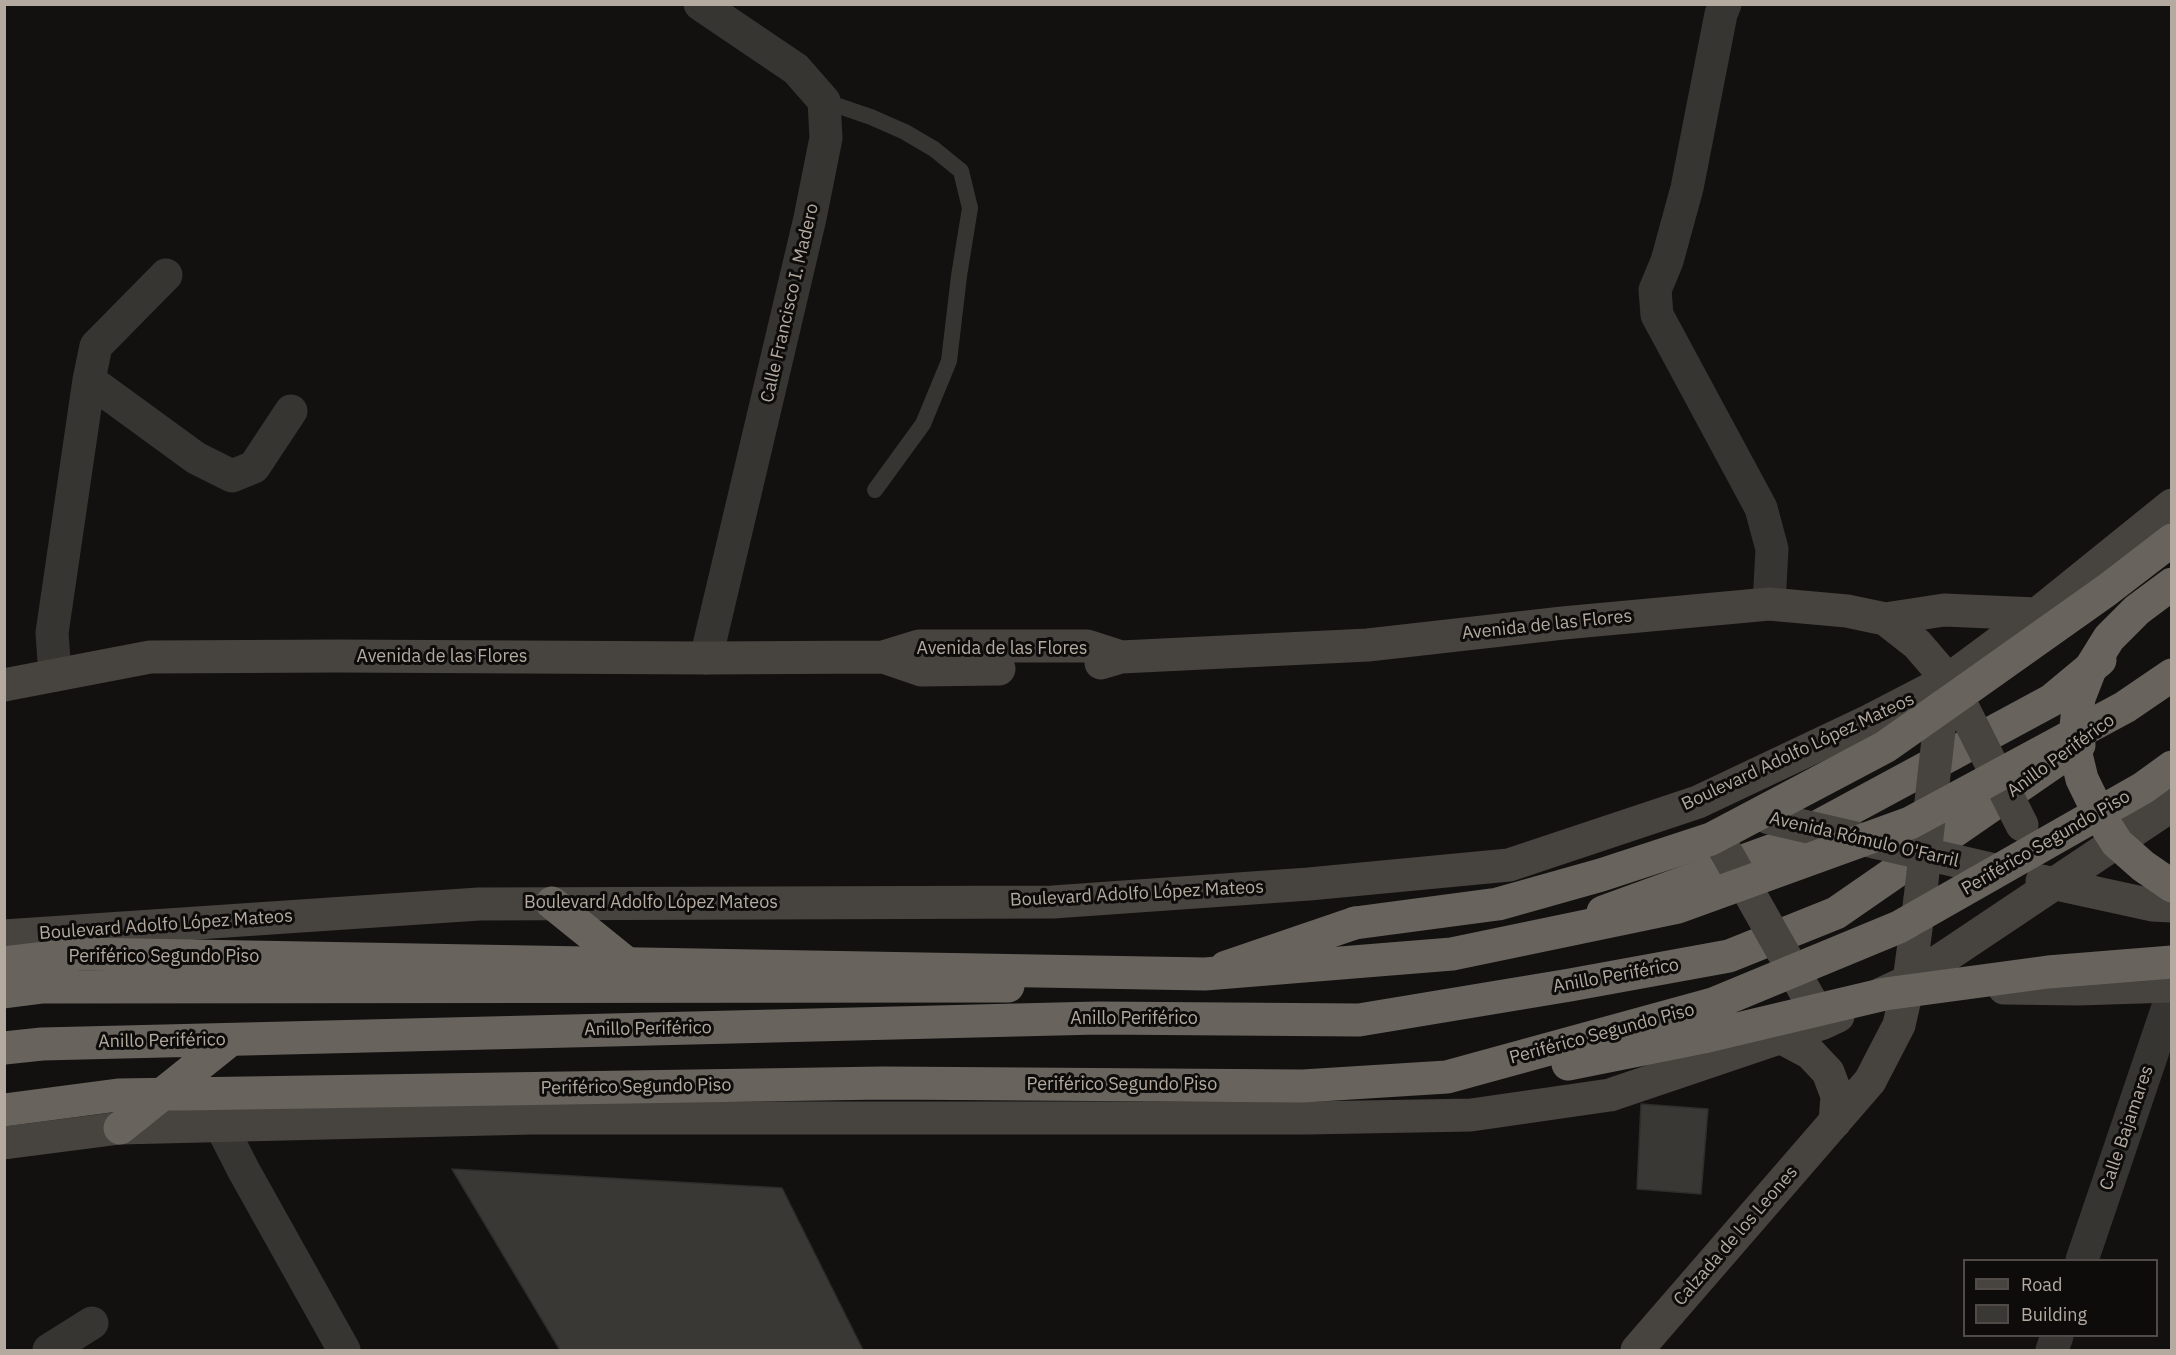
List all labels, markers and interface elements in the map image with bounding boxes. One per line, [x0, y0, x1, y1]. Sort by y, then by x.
street label: Calle Francisco I. Madero [757, 201, 823, 405]
street label: Avenida de las Flores [1461, 605, 1633, 645]
street label: Avenida de las Flores [916, 638, 1088, 660]
street label: Avenida de las Flores [356, 646, 528, 668]
street label: Boulevard Adolfo López Mateos [1678, 689, 1918, 815]
street label: Anillo Periférico [2003, 710, 2119, 802]
street label: Periférico Segundo Piso [1958, 786, 2134, 900]
street label: Avenida Rómulo O'Farril [1767, 808, 1961, 872]
street label: Boulevard Adolfo López Mateos [1010, 877, 1264, 911]
street label: Boulevard Adolfo López Mateos [524, 892, 778, 914]
street label: Boulevard Adolfo López Mateos [38, 905, 294, 945]
street label: Periférico Segundo Piso [69, 946, 259, 968]
street label: Anillo Periférico [1551, 954, 1681, 998]
street label: Periférico Segundo Piso [1507, 999, 1697, 1069]
street label: Anillo Periférico [1070, 1008, 1198, 1030]
street label: Anillo Periférico [584, 1017, 712, 1041]
street label: Anillo Periférico [98, 1029, 226, 1053]
street label: Calle Bajamares [2096, 1063, 2158, 1193]
street label: Periférico Segundo Piso [1027, 1074, 1217, 1096]
street label: Periférico Segundo Piso [540, 1075, 732, 1099]
street label: Calzada de los Leones [1669, 1162, 1803, 1310]
legend [1963, 1259, 2158, 1337]
text: Road [2021, 1273, 2062, 1296]
text: Building [2021, 1303, 2087, 1326]

